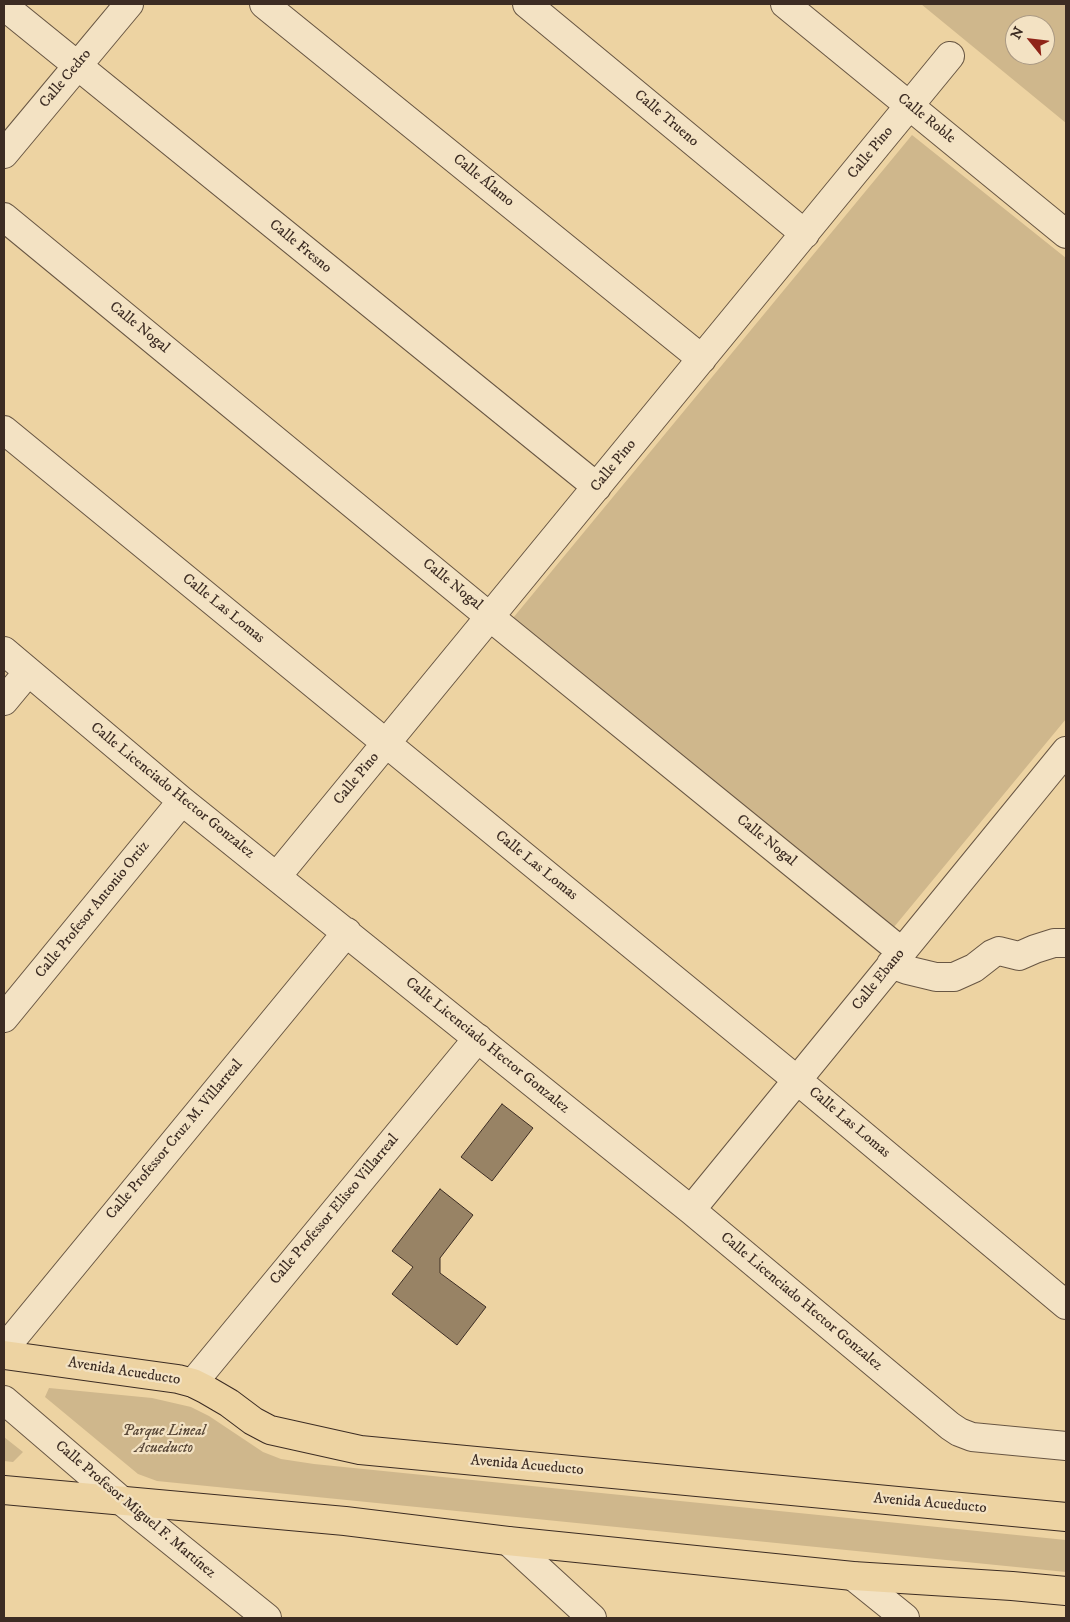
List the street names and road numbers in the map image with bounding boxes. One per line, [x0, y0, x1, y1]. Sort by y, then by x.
street label: Calle Cedro [36, 46, 96, 112]
street label: Calle Trueno [630, 87, 702, 151]
street label: Calle Roble [893, 90, 959, 148]
street label: Calle Pino [844, 123, 898, 183]
street label: Calle Álamo [449, 151, 517, 211]
street label: Calle Fresno [265, 216, 335, 278]
street label: Calle Nogal [105, 298, 173, 358]
street label: Calle Pino [587, 436, 641, 496]
street label: Calle Nogal [418, 555, 486, 615]
street label: Calle Las Lomas [178, 570, 268, 648]
street label: Calle Licenciado Hector Gonzalez [86, 719, 258, 863]
street label: Calle Pino [330, 749, 384, 809]
street label: Calle Nogal [732, 811, 800, 871]
street label: Calle Las Lomas [491, 827, 581, 905]
street label: Calle Profesor Antonio Ortiz [32, 838, 154, 982]
street label: Calle Ebano [849, 946, 909, 1014]
street label: Calle Licenciado Hector Gonzalez [401, 974, 573, 1118]
street label: Calle Professor Cruz M. Villarreal [103, 1056, 247, 1224]
street label: Calle Las Lomas [805, 1084, 893, 1162]
street label: Calle Professor Eliseo Villarreal [267, 1131, 403, 1289]
street label: Calle Licenciado Hector Gonzalez [716, 1229, 886, 1375]
street label: Avenida Acueducto [67, 1354, 181, 1390]
street label: Calle Profesor Miguel F. Martínez [51, 1437, 219, 1583]
street label: Avenida Acueducto [470, 1452, 584, 1480]
street label: Avenida Acueducto [873, 1490, 987, 1518]

